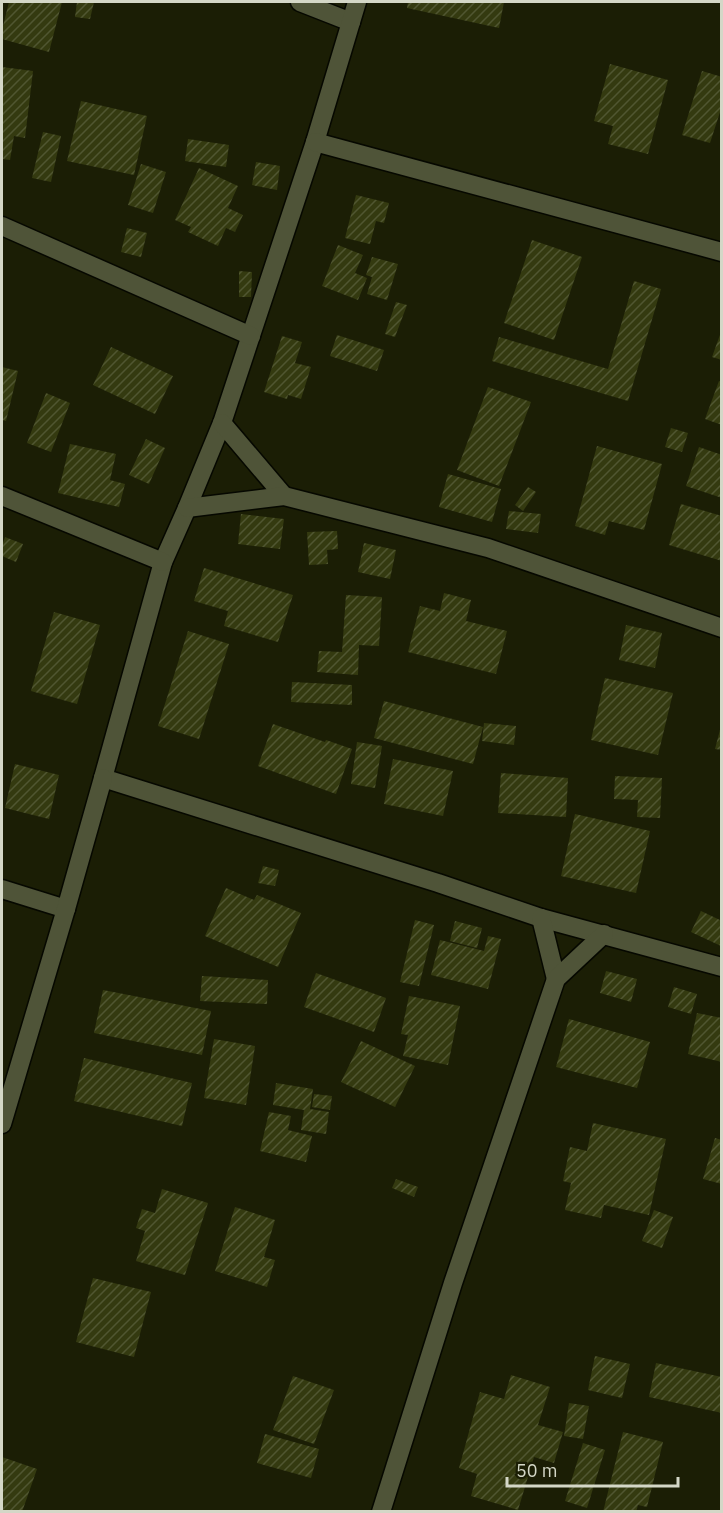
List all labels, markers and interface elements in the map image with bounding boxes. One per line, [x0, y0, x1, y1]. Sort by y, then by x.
scale bar [507, 1450, 678, 1488]
text: 50 m [516, 1459, 558, 1482]

